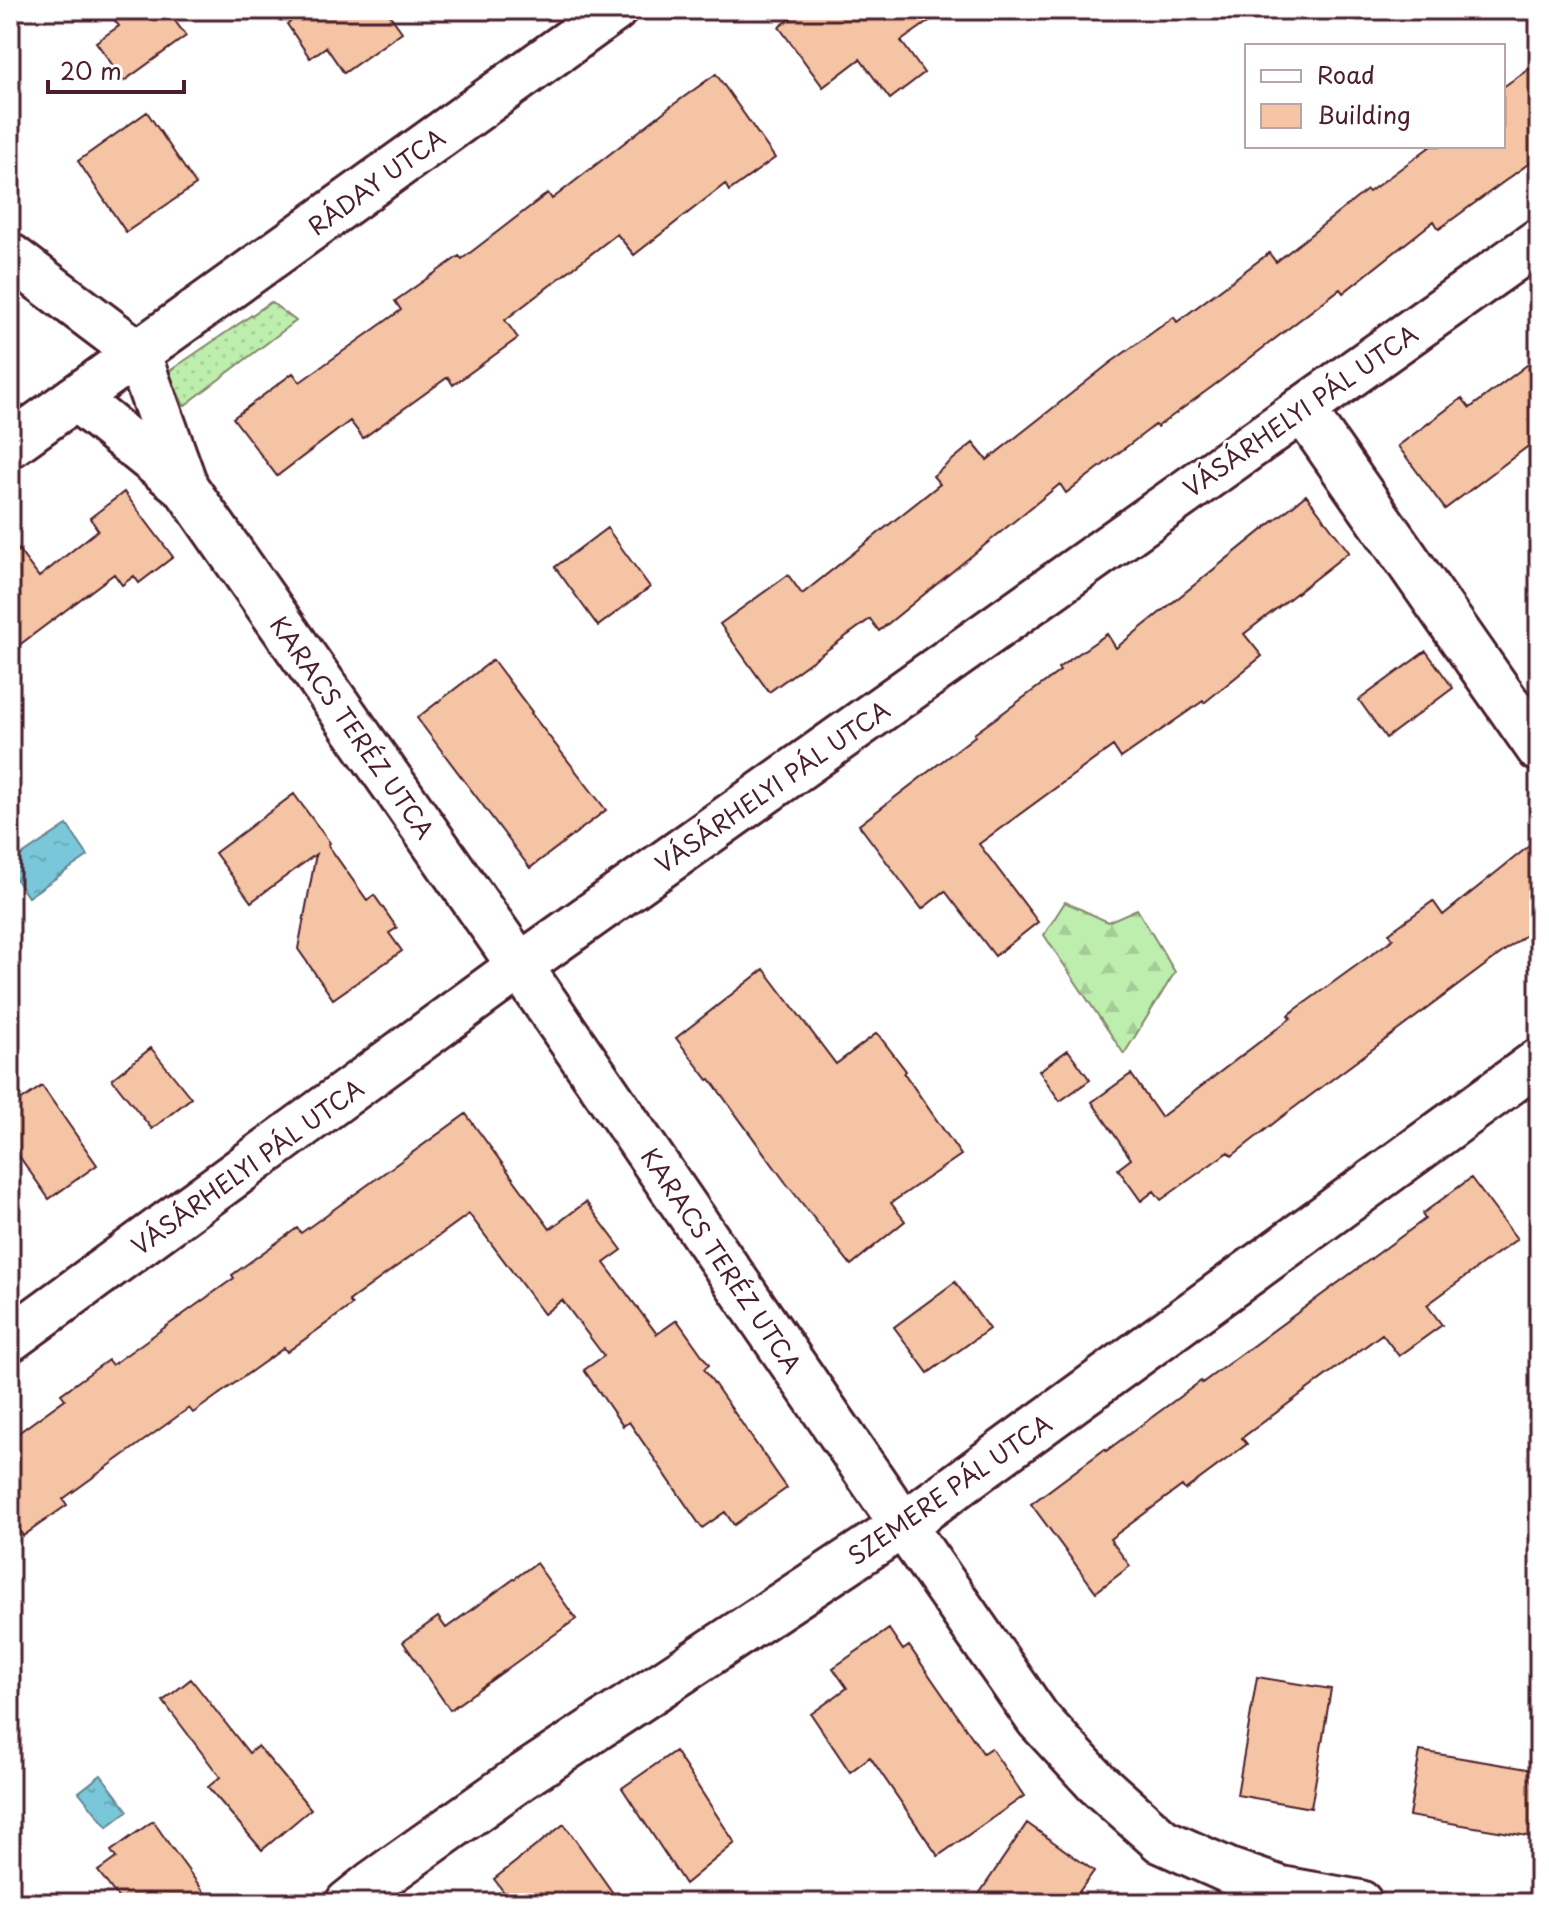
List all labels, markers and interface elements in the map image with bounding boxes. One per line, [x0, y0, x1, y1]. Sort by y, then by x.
scale bar [48, 44, 184, 94]
legend [1245, 44, 1505, 148]
text: 20 m [60, 52, 122, 88]
text: Road [1317, 56, 1375, 92]
text: Building [1317, 96, 1411, 132]
street label: RÁDAY UTCA [300, 119, 452, 243]
street label: VÁSÁRHELYI PÁL UTCA [1175, 315, 1425, 505]
street label: KARACS TERÉZ UTCA [262, 608, 444, 846]
street label: VÁSÁRHELYI PÁL UTCA [647, 691, 897, 881]
street label: VÁSÁRHELYI PÁL UTCA [124, 1069, 370, 1263]
street label: KARACS TERÉZ UTCA [633, 1140, 811, 1380]
street label: SZEMERE PÁL UTCA [840, 1405, 1058, 1573]

